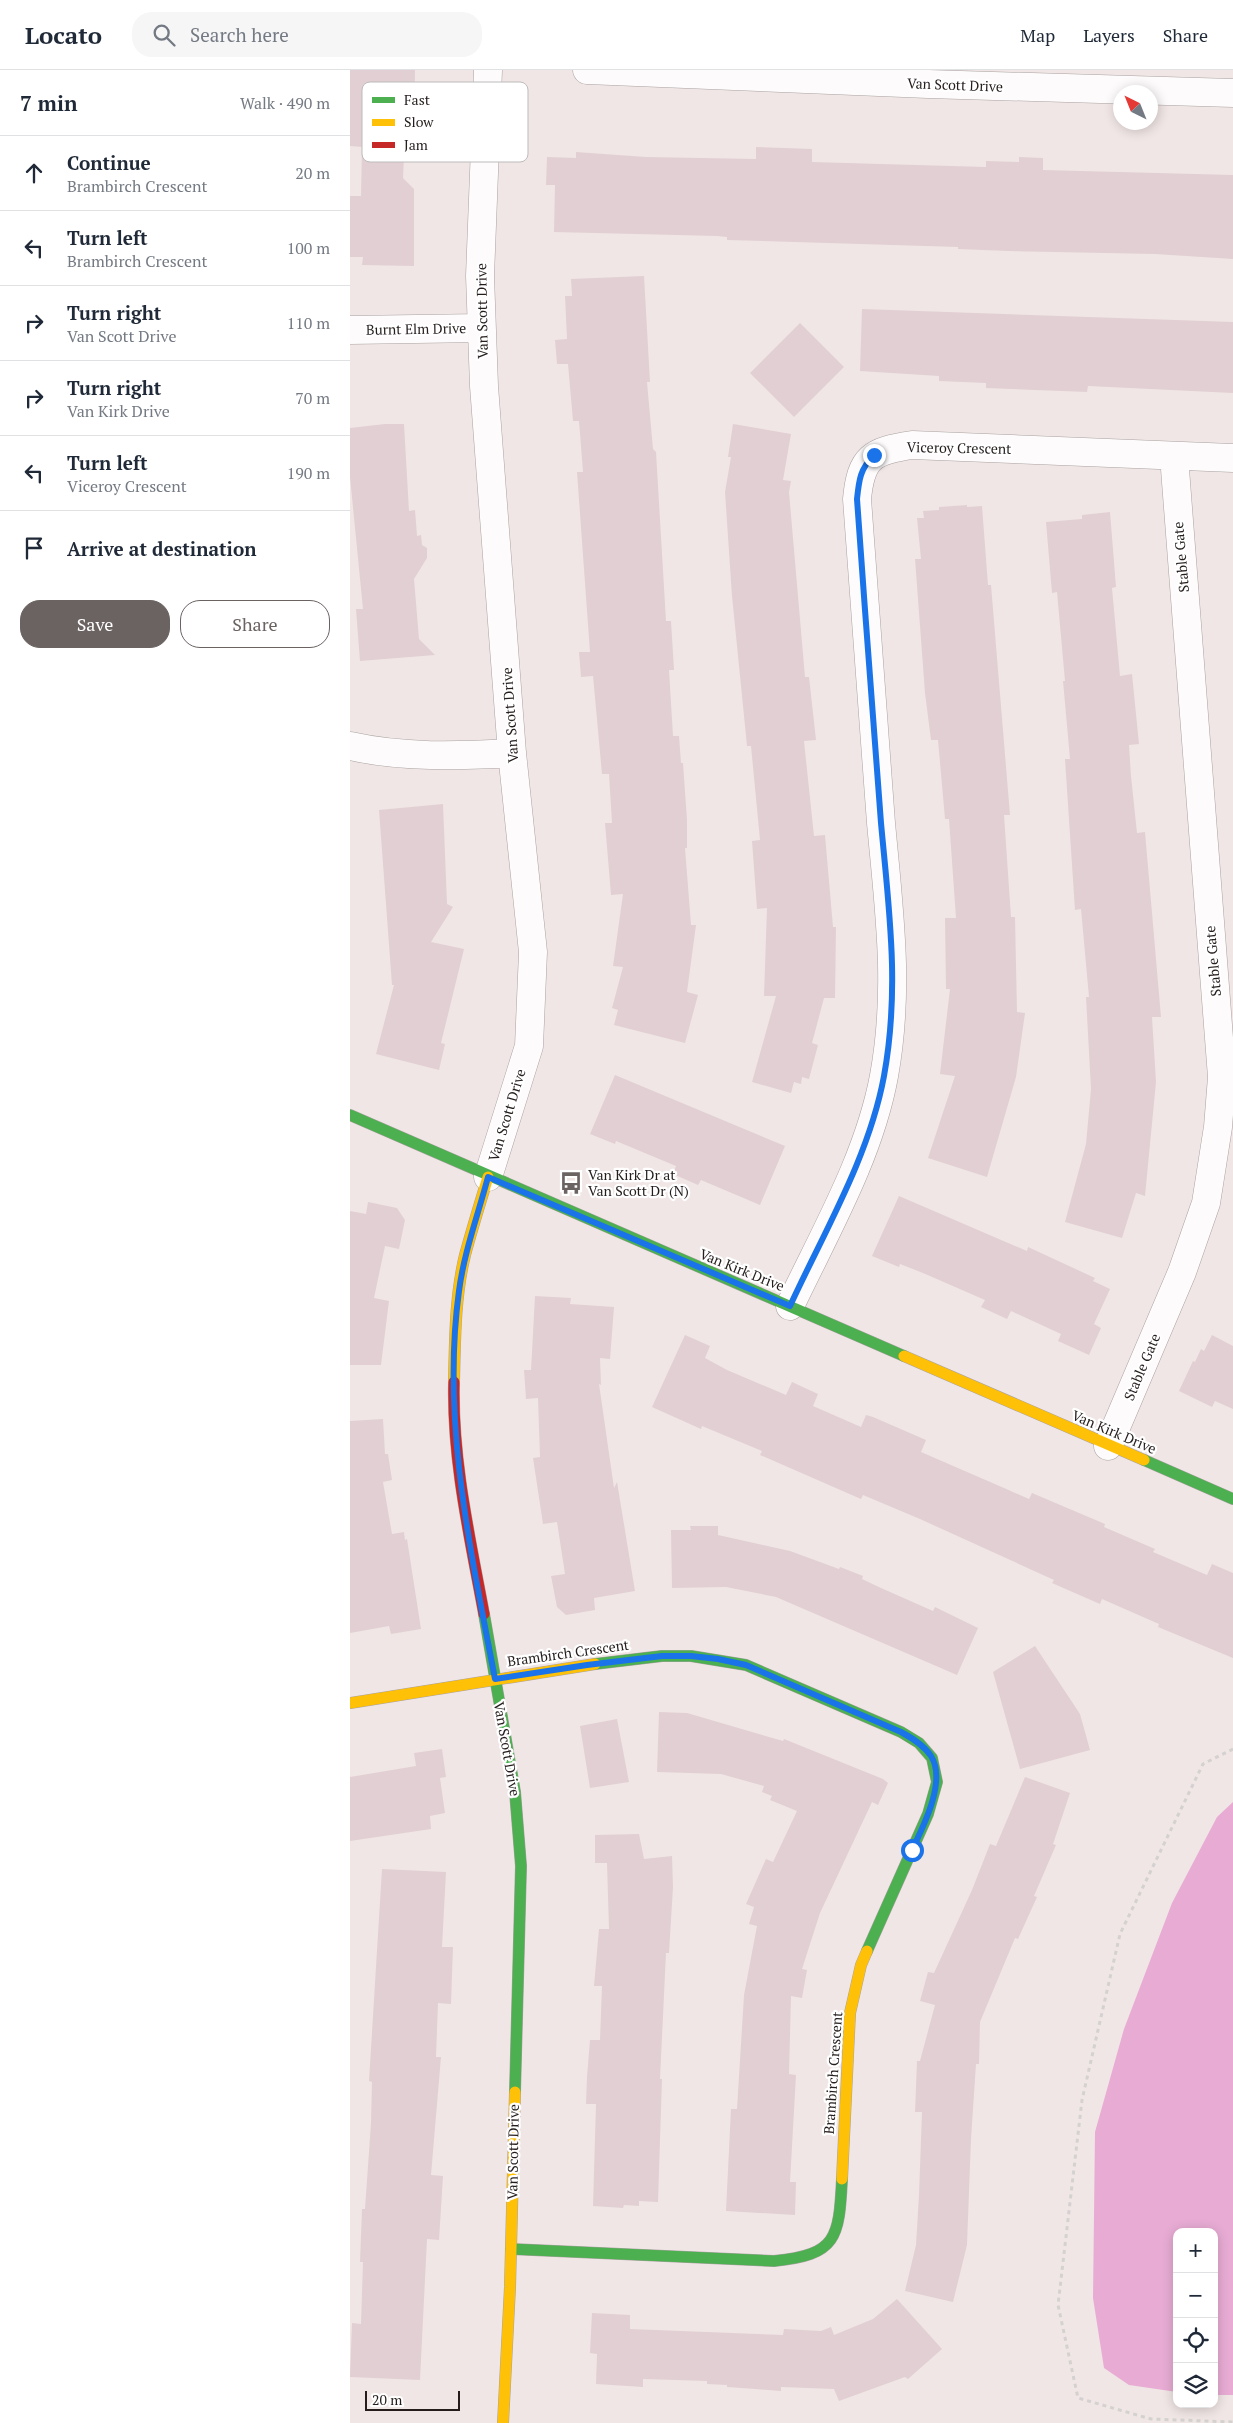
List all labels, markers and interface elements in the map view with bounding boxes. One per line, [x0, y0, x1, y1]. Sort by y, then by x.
search box [132, 12, 482, 57]
text: Locato [25, 19, 102, 51]
icon: search [150, 21, 178, 49]
text: Search here [190, 22, 289, 47]
text: Map [1020, 23, 1055, 47]
text: Layers [1083, 23, 1135, 47]
text: Share [1163, 23, 1208, 47]
street label: Van Scott Drive [907, 73, 1003, 96]
legend [362, 82, 528, 162]
north arrow [1113, 85, 1158, 130]
text: 7 min [20, 89, 77, 117]
text: Fast [404, 90, 431, 109]
text: Walk · 490 m [240, 92, 330, 114]
text: Slow [404, 112, 434, 131]
text: Jam [404, 135, 428, 154]
text: Continue [67, 150, 151, 175]
icon: ahead [20, 159, 48, 187]
text: 20 m [295, 162, 330, 184]
text: Brambirch Crescent [67, 175, 207, 197]
text: Turn left [67, 225, 148, 250]
icon: left [20, 234, 48, 262]
text: 100 m [287, 237, 330, 259]
text: Brambirch Crescent [67, 250, 207, 272]
street label: Van Scott Drive [471, 263, 492, 359]
text: Turn right [67, 300, 161, 325]
icon: right [20, 309, 48, 337]
text: 110 m [287, 312, 330, 334]
street label: Burnt Elm Drive [366, 318, 466, 339]
text: Van Scott Drive [67, 325, 176, 347]
text: Turn right [67, 375, 161, 400]
icon: right [20, 384, 48, 412]
text: 70 m [295, 387, 330, 409]
text: Van Kirk Drive [67, 400, 170, 422]
street label: Viceroy Crescent [906, 437, 1012, 458]
route end [863, 444, 886, 467]
text: Turn left [67, 450, 148, 475]
icon: left [20, 459, 48, 487]
text: 190 m [287, 462, 330, 484]
text: Viceroy Crescent [67, 475, 187, 497]
street label: Stable Gate [1168, 521, 1193, 593]
icon: arrive [20, 534, 48, 562]
text: Arrive at destination [67, 536, 256, 561]
button: Save [20, 600, 170, 648]
button: Share [180, 600, 330, 648]
street label: Van Scott Drive [497, 667, 522, 763]
street label: Stable Gate [1200, 925, 1225, 997]
street label: Van Scott Drive [483, 1066, 530, 1163]
place label: Van Kirk Dr at Van Scott Dr (N) [588, 1165, 689, 1200]
bus stop icon: Van Kirk Dr at Van Scott Dr (N) [558, 1170, 584, 1196]
street label: Van Kirk Drive [697, 1244, 787, 1295]
street label: Stable Gate [1119, 1330, 1164, 1403]
street label: Van Kirk Drive [1069, 1405, 1159, 1458]
street label: Brambirch Crescent [506, 1634, 631, 1670]
street label: Van Scott Drive [490, 1700, 525, 1798]
route start [901, 1839, 924, 1862]
street label: Brambirch Crescent [819, 2010, 846, 2135]
street label: Van Scott Drive [502, 2104, 523, 2200]
map controls [1173, 2228, 1218, 2408]
button: + [1173, 2228, 1218, 2273]
button: − [1173, 2273, 1218, 2318]
button: locate [1173, 2318, 1218, 2363]
button: layers [1173, 2363, 1218, 2408]
scale bar [365, 2388, 460, 2411]
text: 20 m [372, 2390, 402, 2409]

